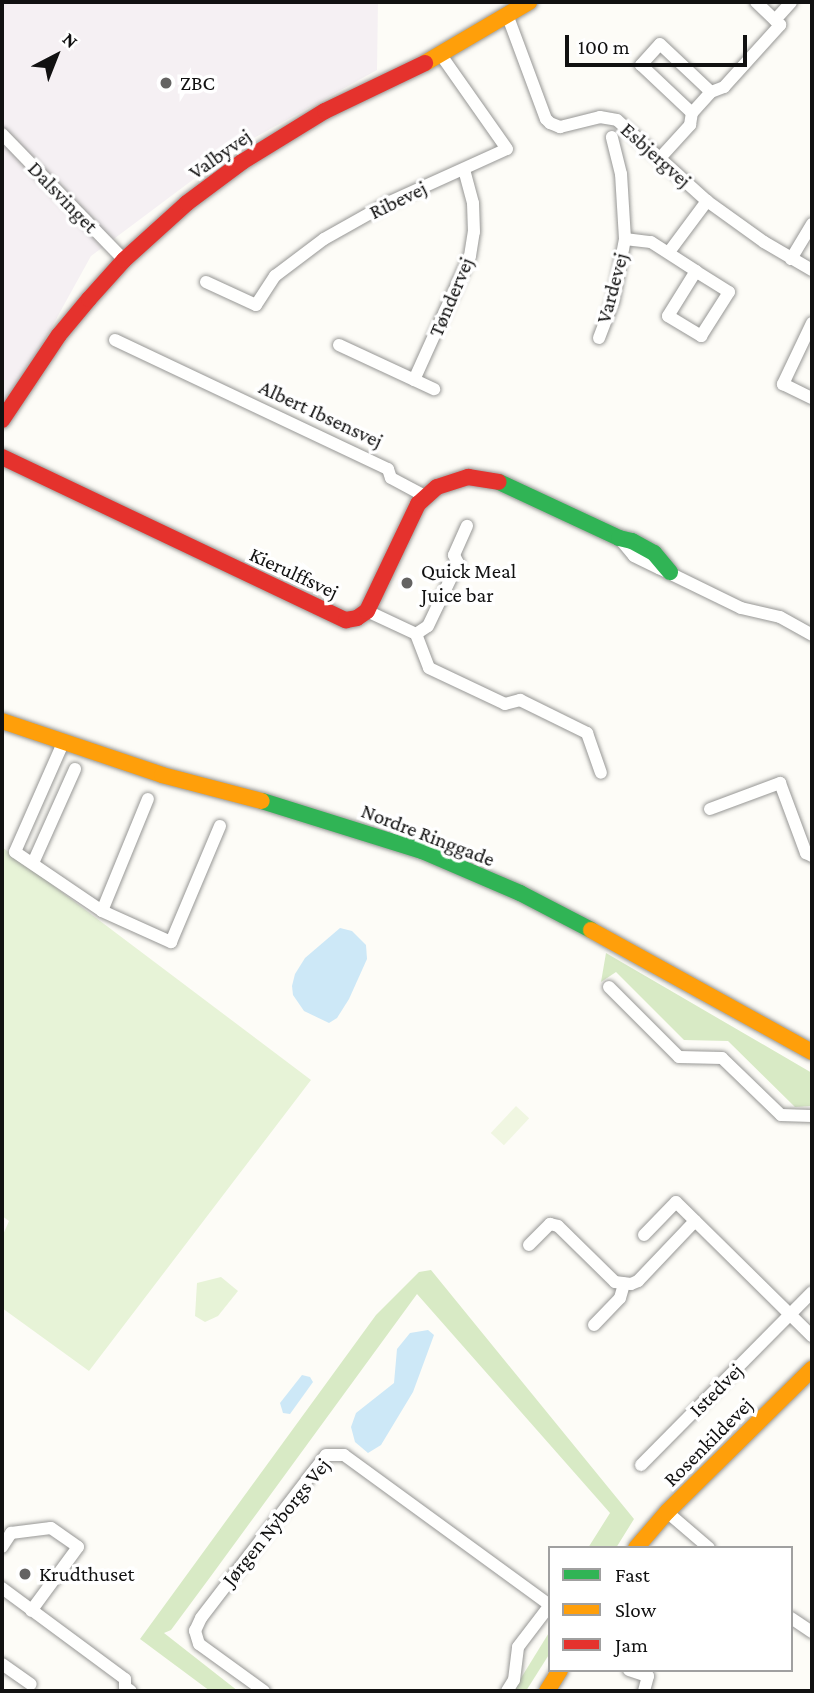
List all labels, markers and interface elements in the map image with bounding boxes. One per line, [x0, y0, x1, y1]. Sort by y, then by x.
north arrow [21, 21, 91, 91]
scale bar [569, 21, 751, 65]
text: N [59, 28, 82, 52]
text: 100 m [578, 35, 630, 59]
place label: ZBC [180, 70, 215, 96]
marker: ZBC [158, 75, 174, 91]
street label: Esbjergvej [616, 117, 696, 193]
street label: Valbyvej [184, 123, 256, 185]
street label: Dalsvinget [23, 156, 103, 238]
street label: Ribevej [365, 175, 431, 225]
street label: Vardevej [591, 250, 633, 326]
street label: Tøndervej [423, 253, 479, 341]
street label: Albert Ibsensvej [255, 374, 387, 454]
street label: Kierulffsvej [245, 541, 343, 605]
place label: Quick Meal Juice bar [421, 558, 516, 608]
marker: Quick Meal Juice bar [399, 575, 415, 591]
street label: Nordre Ringgade [358, 798, 498, 872]
street label: Istedvej [684, 1358, 748, 1422]
street label: Rosenkildevej [658, 1392, 758, 1492]
street label: Jørgen Nyborgs Vej [217, 1453, 335, 1591]
legend [548, 1546, 793, 1672]
place label: Krudthuset [39, 1561, 135, 1587]
text: Fast [615, 1563, 650, 1587]
marker: Krudthuset [17, 1566, 33, 1582]
text: Slow [615, 1598, 656, 1622]
text: Jam [615, 1633, 648, 1657]

